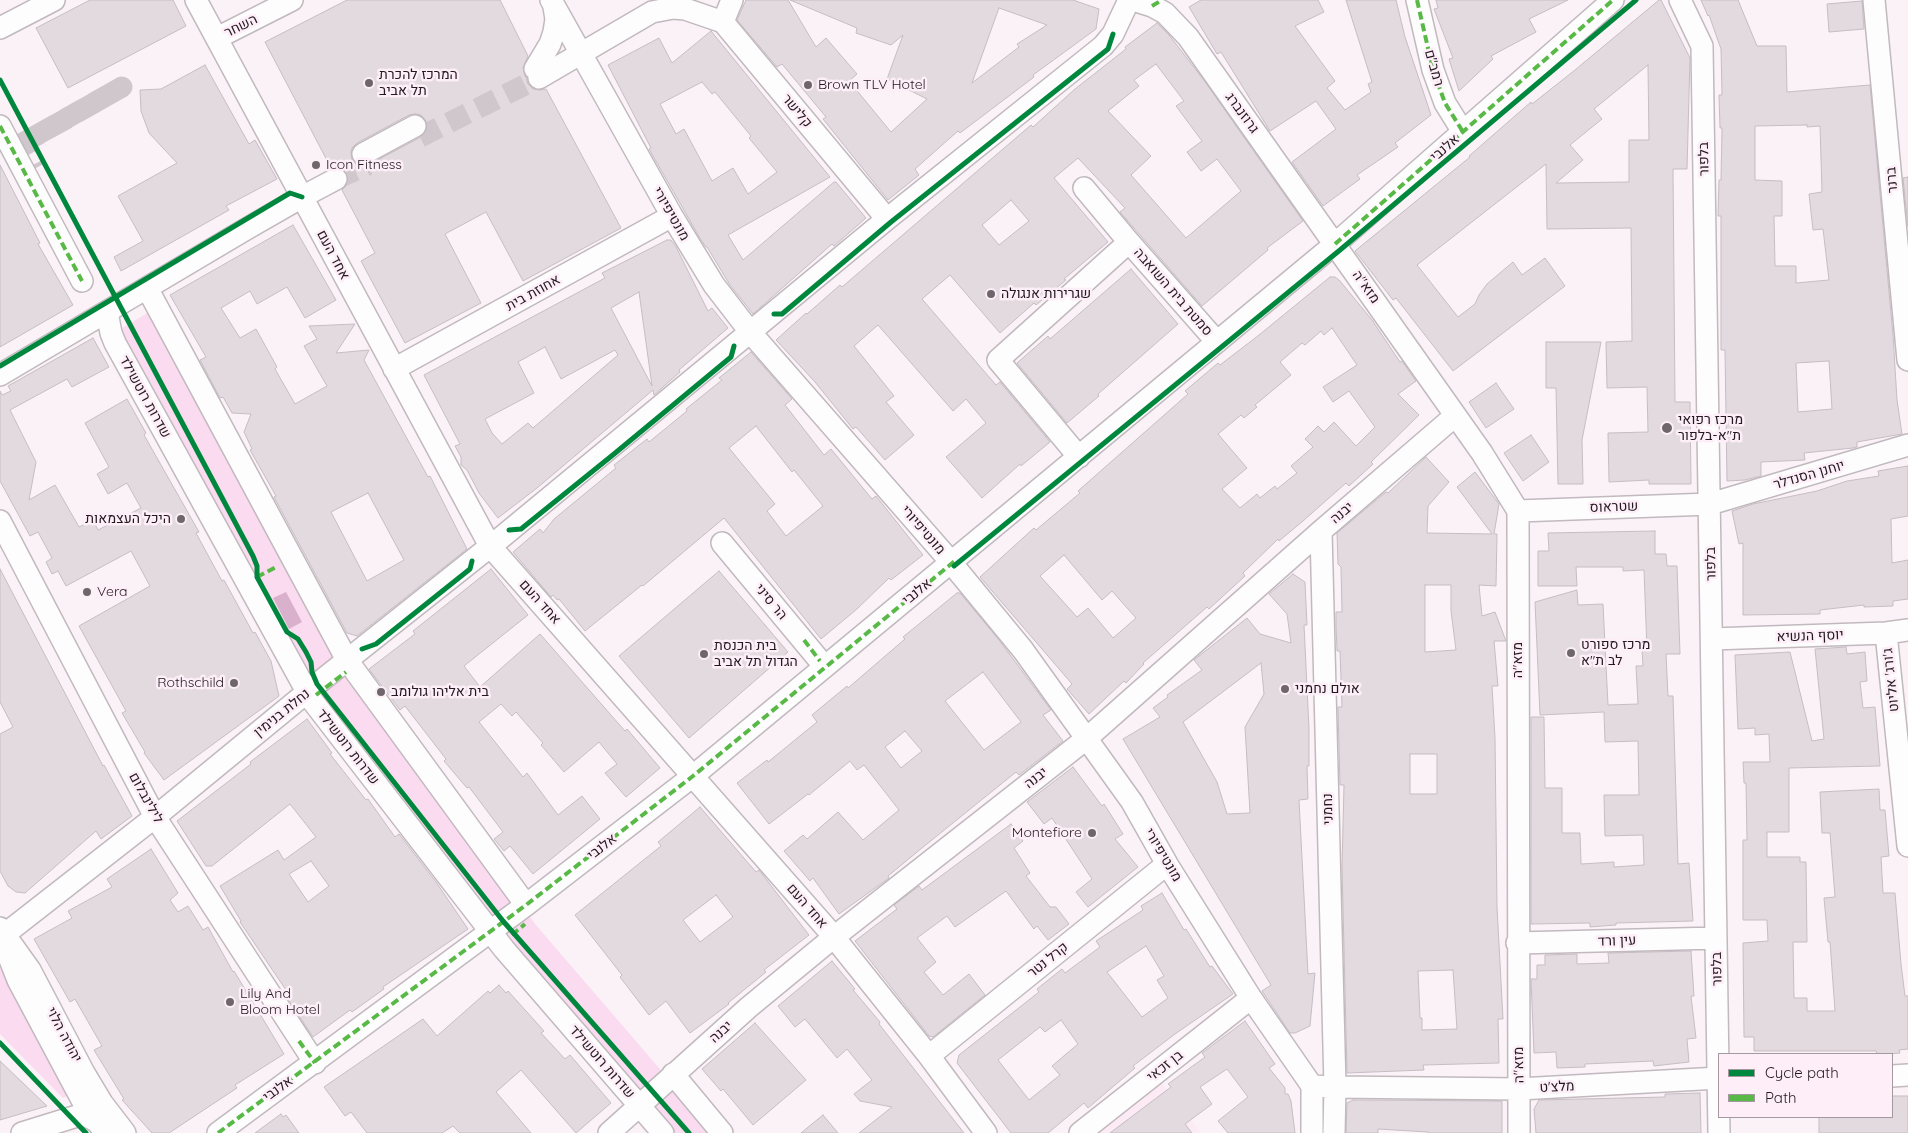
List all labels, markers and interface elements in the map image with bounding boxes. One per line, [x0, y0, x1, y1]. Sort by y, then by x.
street label: השחר [222, 11, 260, 41]
street label: רמב"ם [1421, 48, 1447, 88]
place label: המרכז להכרת תל אביב [379, 67, 458, 100]
marker: המרכז להכרת תל אביב [363, 77, 375, 89]
place label: Brown TLV Hotel [818, 77, 926, 93]
marker: Brown TLV Hotel [802, 79, 814, 91]
street label: גרוזנברג [1222, 89, 1262, 137]
street label: קלישר [778, 91, 816, 131]
street label: אלנבי [1427, 131, 1463, 165]
street label: בלפור [1695, 142, 1713, 176]
place label: Icon Fitness [326, 157, 402, 173]
marker: Icon Fitness [310, 159, 322, 171]
street label: ברנר [1882, 166, 1902, 194]
street label: מונטיפיורי [649, 184, 693, 244]
street label: אחד העם [313, 227, 353, 283]
street label: סמטת בית השואבה [1130, 245, 1216, 339]
street label: מזא"ה [1349, 267, 1383, 307]
street label: אחוזת בית [503, 271, 563, 315]
place label: שגרירות אנגולה [1001, 286, 1091, 302]
marker: שגרירות אנגולה [985, 288, 997, 300]
street label: שדרות רוטשילד [115, 353, 175, 441]
place label: מרכז רפואי ת"א-בלפור [1678, 412, 1743, 444]
marker: מרכז רפואי ת"א-בלפור [1660, 421, 1674, 435]
street label: יוחנן הסנדלר [1771, 457, 1847, 493]
street label: יבנה [1327, 498, 1357, 528]
street label: שטראוס [1589, 498, 1639, 516]
street label: מונטיפיורי [897, 502, 949, 558]
place label: היכל העצמאות [85, 511, 171, 527]
marker: היכל העצמאות [175, 513, 187, 525]
street label: בלפור [1702, 547, 1720, 581]
street label: אלנבי [899, 575, 935, 609]
street label: אחד העם [516, 576, 564, 628]
street label: הר סיני [751, 581, 791, 623]
place label: Vera [97, 584, 128, 600]
marker: Vera [81, 586, 93, 598]
street label: יוסף הנשיא [1776, 626, 1844, 646]
place label: מרכז ספורט לב ת"א [1581, 637, 1650, 670]
place label: בית הכנסת הגדול תל אביב [714, 638, 798, 670]
street label: מזא"ה [1510, 642, 1526, 678]
marker: מרכז ספורט לב ת"א [1565, 647, 1577, 659]
street label: ג'ורג' אליוט [1879, 647, 1903, 713]
marker: בית הכנסת הגדול תל אביב [698, 648, 710, 660]
place label: Rothschild [157, 675, 224, 691]
marker: Rothschild [228, 677, 240, 689]
place label: אולם נחמני [1295, 681, 1360, 697]
marker: אולם נחמני [1279, 683, 1291, 695]
place label: בית אליהו גולומב [391, 684, 489, 700]
street label: נחלת בנימין [251, 685, 313, 741]
marker: בית אליהו גולומב [375, 686, 387, 698]
street label: שדרות רוטשילד [313, 706, 383, 788]
street label: יבנה [1021, 764, 1051, 792]
street label: לילינבלום [125, 770, 167, 826]
street label: נחמני [1319, 793, 1337, 825]
place label: Montefiore [1012, 825, 1082, 841]
street label: מונטיפיורי [1141, 825, 1185, 885]
marker: Montefiore [1086, 827, 1098, 839]
street label: אלנבי [584, 830, 620, 864]
street label: אחד העם [783, 880, 831, 932]
street label: עין ורד [1597, 932, 1637, 950]
street label: קרל נטר [1024, 939, 1072, 981]
street label: בלפור [1708, 952, 1726, 986]
place label: Lily And Bloom Hotel [240, 986, 320, 1019]
marker: Lily And Bloom Hotel [224, 996, 236, 1008]
street label: יהודה הלוי [43, 1005, 85, 1065]
street label: יבנה [706, 1017, 736, 1047]
street label: שדרות רוטשילד [566, 1022, 638, 1102]
street label: בן זכאי [1144, 1047, 1186, 1085]
street label: מזא"ה [1510, 1047, 1528, 1083]
legend [1718, 1053, 1893, 1118]
text: Cycle path [1765, 1063, 1839, 1082]
street label: אלנבי [260, 1073, 296, 1105]
street label: מלצ'ט [1539, 1078, 1575, 1096]
text: Path [1765, 1088, 1797, 1107]

